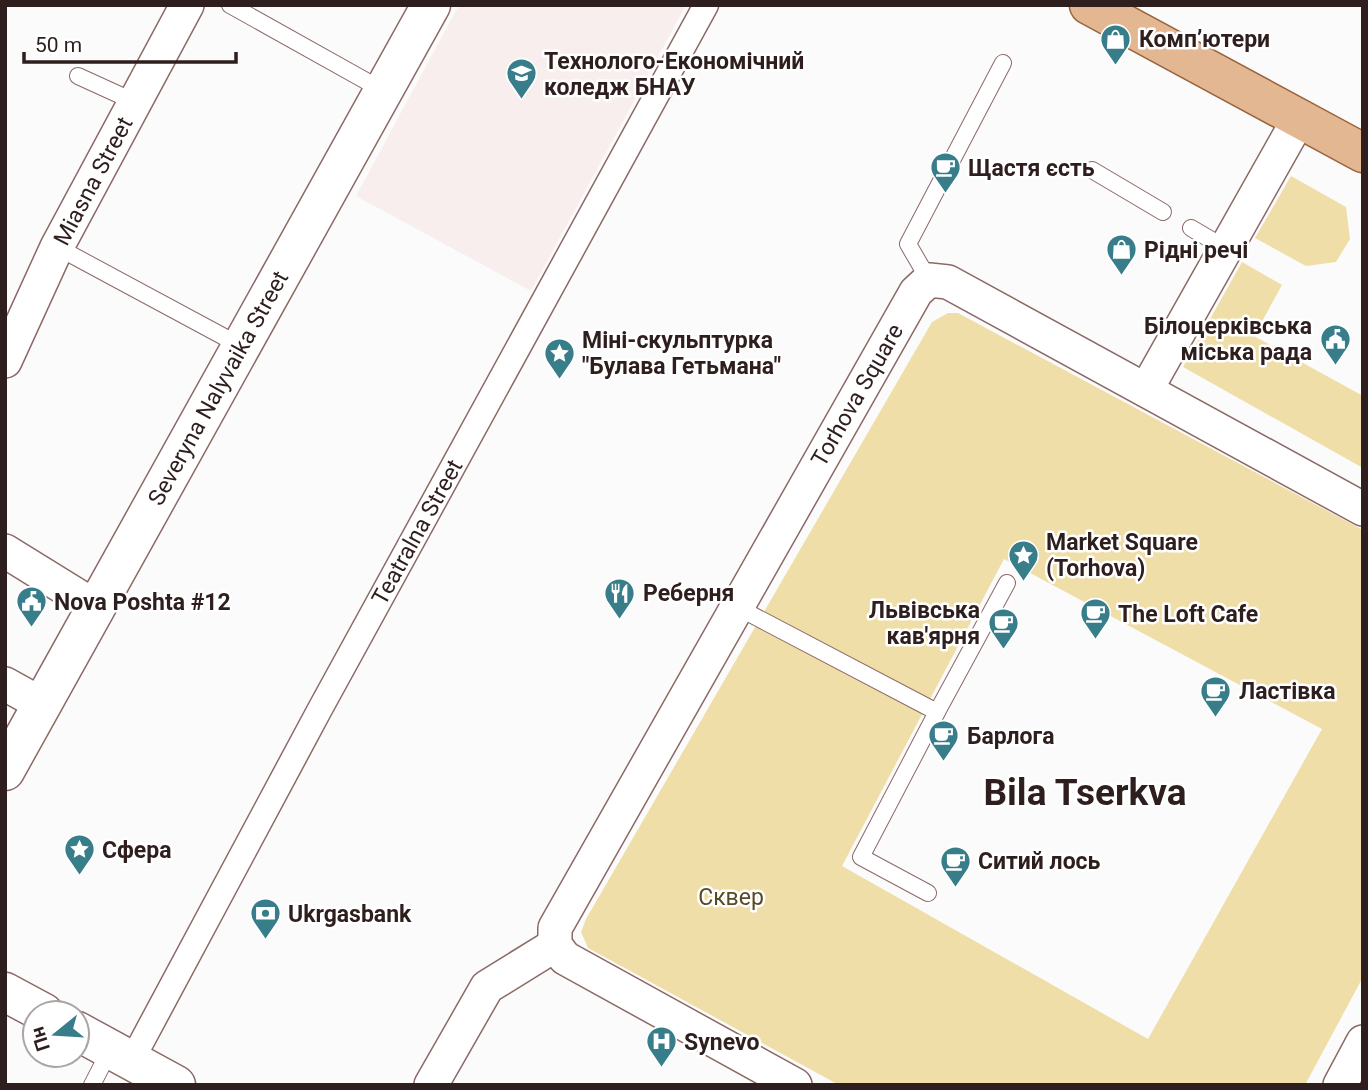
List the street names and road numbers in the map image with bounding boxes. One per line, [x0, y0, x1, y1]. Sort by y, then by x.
street label: Miasna Street [48, 112, 139, 250]
street label: Severyna Nalyvaika Street [143, 266, 294, 510]
street label: Torhova Square [806, 319, 909, 471]
street label: Teatralna Street [366, 455, 468, 610]

